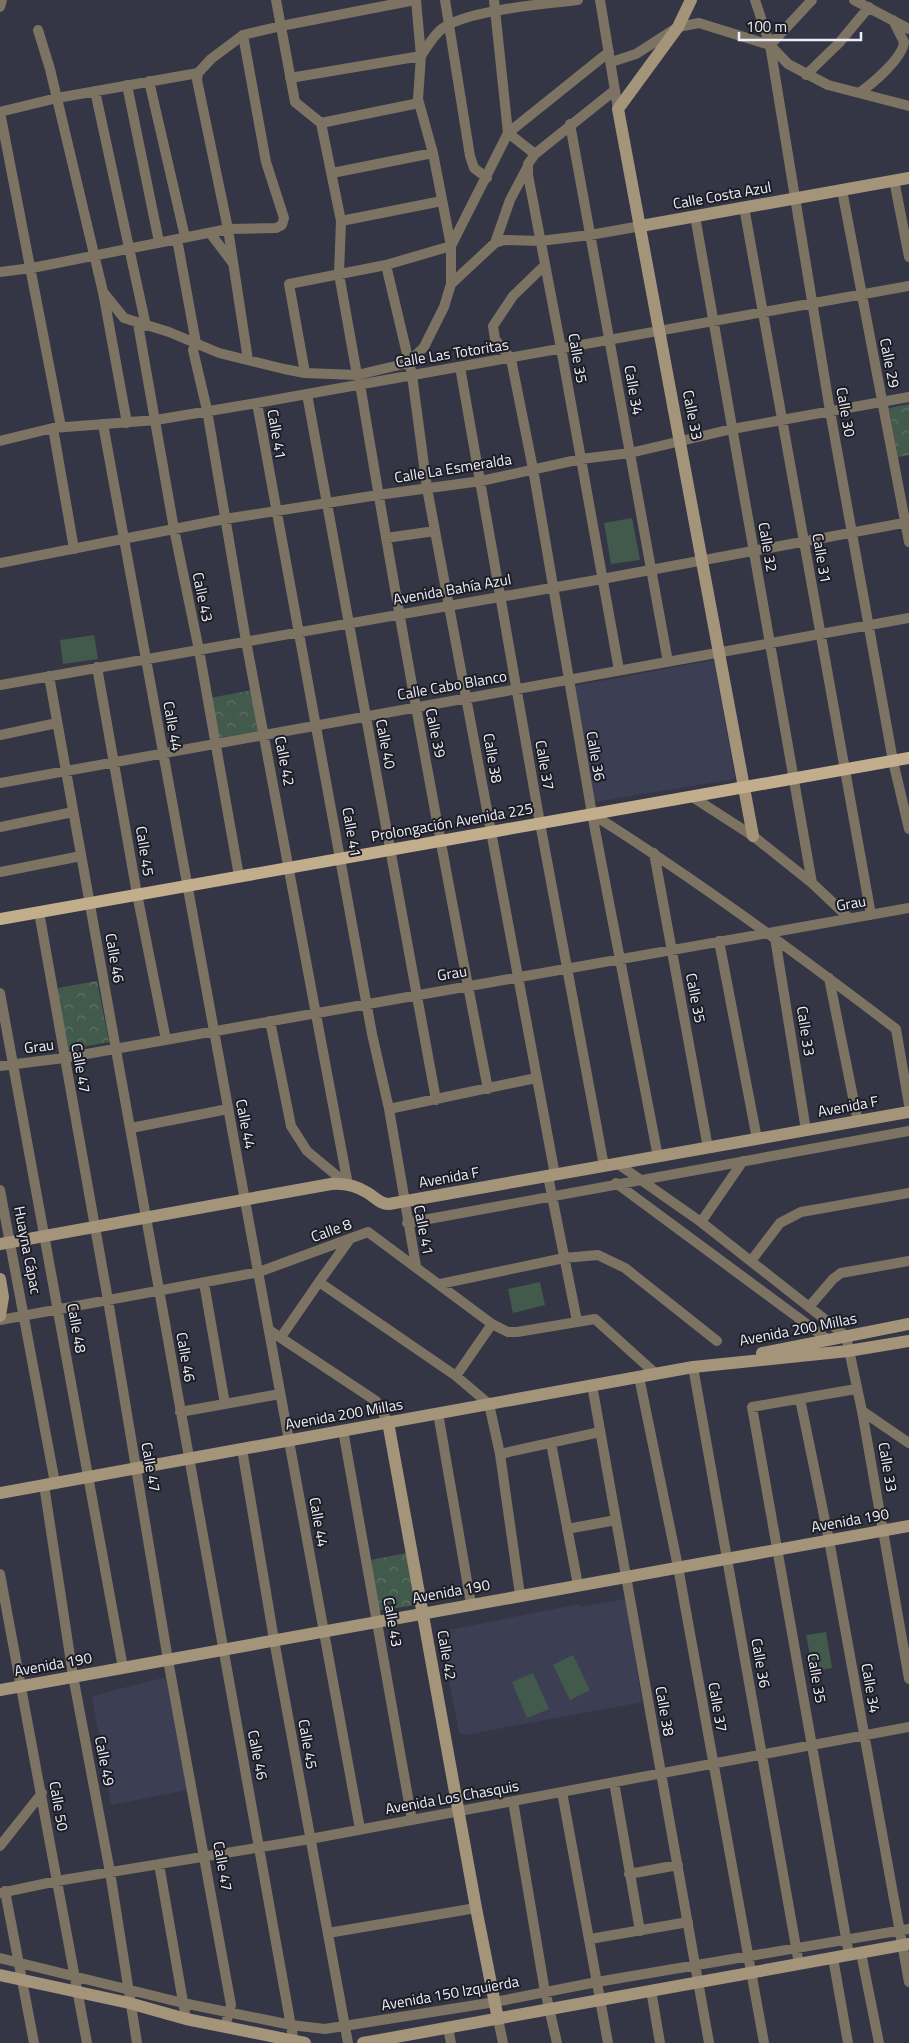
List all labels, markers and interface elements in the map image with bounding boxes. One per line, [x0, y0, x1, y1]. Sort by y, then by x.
scale bar [739, 10, 862, 42]
text: 100 m [746, 15, 787, 38]
street label: Calle Costa Azul [671, 175, 773, 215]
street label: Calle 35 [562, 331, 594, 385]
street label: Calle Las Totoritas [394, 333, 510, 373]
street label: Calle 29 [874, 336, 906, 390]
street label: Calle 34 [618, 363, 650, 417]
street label: Calle 30 [830, 385, 862, 439]
street label: Calle 33 [677, 388, 709, 442]
street label: Calle 41 [261, 407, 293, 461]
street label: Calle La Esmeralda [393, 447, 514, 489]
street label: Calle 32 [752, 520, 784, 574]
street label: Calle 31 [806, 531, 838, 585]
street label: Avenida Bahía Azul [391, 567, 513, 611]
street label: Calle 43 [187, 570, 219, 624]
street label: Calle Cabo Blanco [395, 664, 509, 706]
street label: Calle 44 [157, 699, 189, 753]
street label: Calle 39 [420, 706, 452, 760]
street label: Calle 40 [370, 717, 402, 771]
street label: Calle 36 [580, 729, 612, 783]
street label: Calle 38 [477, 731, 509, 785]
street label: Calle 42 [269, 734, 301, 788]
street label: Calle 37 [529, 738, 561, 792]
street label: Prolongación Avenida 225 [369, 796, 535, 848]
street label: Calle 41 [336, 805, 368, 859]
street label: Calle 45 [130, 824, 160, 878]
street label: Grau [834, 889, 868, 917]
street label: Calle 46 [99, 931, 131, 985]
street label: Grau [435, 959, 469, 987]
street label: Calle 35 [680, 971, 712, 1025]
street label: Calle 33 [791, 1004, 821, 1058]
street label: Grau [23, 1033, 55, 1059]
street label: Calle 47 [65, 1041, 97, 1095]
street label: Avenida F [816, 1089, 880, 1123]
street label: Calle 44 [230, 1097, 262, 1151]
street label: Avenida F [417, 1160, 481, 1194]
street label: Calle 41 [408, 1203, 440, 1257]
street label: Huayna Cápac [8, 1204, 48, 1296]
street label: Calle 8 [307, 1212, 355, 1248]
street label: Calle 48 [61, 1301, 93, 1355]
street label: Avenida 200 Millas [737, 1306, 859, 1352]
street label: Calle 46 [170, 1330, 202, 1384]
street label: Avenida 200 Millas [283, 1392, 405, 1436]
street label: Calle 47 [135, 1440, 167, 1494]
street label: Calle 33 [872, 1440, 904, 1494]
street label: Calle 44 [303, 1495, 335, 1549]
street label: Avenida 190 [809, 1502, 891, 1538]
street label: Avenida 190 [410, 1573, 492, 1609]
street label: Calle 43 [377, 1595, 409, 1649]
street label: Calle 42 [431, 1628, 463, 1682]
street label: Calle 36 [745, 1636, 777, 1690]
street label: Avenida 190 [12, 1646, 94, 1682]
street label: Calle 35 [801, 1651, 833, 1705]
street label: Calle 34 [855, 1661, 887, 1715]
street label: Calle 37 [702, 1680, 734, 1734]
street label: Calle 38 [649, 1684, 681, 1738]
street label: Calle 45 [292, 1717, 324, 1771]
street label: Calle 46 [242, 1728, 274, 1782]
street label: Calle 49 [89, 1734, 121, 1788]
street label: Avenida Los Chasquis [383, 1774, 521, 1820]
street label: Calle 50 [43, 1779, 75, 1833]
street label: Calle 47 [207, 1839, 239, 1893]
street label: Avenida 150 Izquierda [379, 1969, 521, 2016]

